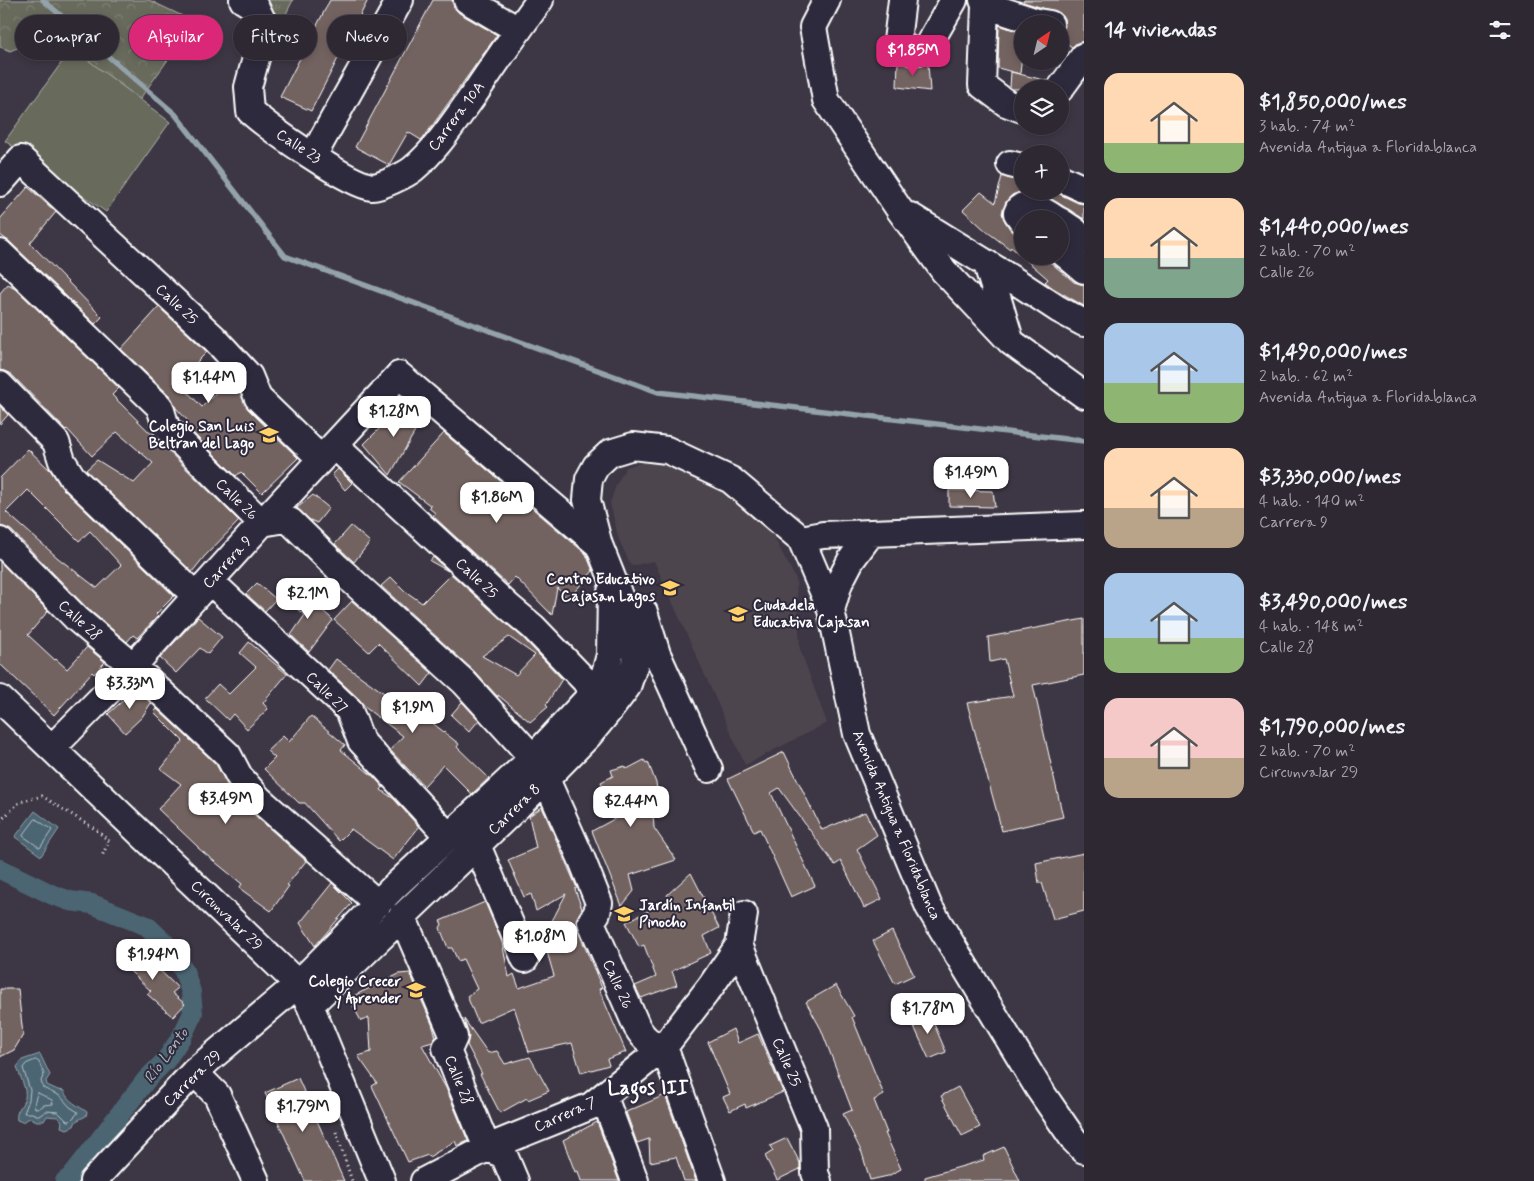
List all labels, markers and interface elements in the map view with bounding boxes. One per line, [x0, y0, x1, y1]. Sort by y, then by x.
chip: Comprar [15, 15, 119, 60]
chip: Alquilar [129, 15, 223, 60]
chip: Filtros [233, 15, 317, 60]
chip: Nuevo [327, 15, 407, 60]
north arrow [1014, 15, 1069, 70]
map controls [1014, 15, 1069, 265]
text: 14 viviendas [1104, 16, 1217, 44]
icon: filters [1486, 16, 1514, 44]
pin: $1.85M [872, 34, 954, 77]
text: $1.85M [887, 40, 939, 61]
street label: Carrera 10A [424, 78, 490, 156]
button: layers [1014, 80, 1069, 135]
text: $1,850,000/mes [1259, 88, 1407, 116]
icon: home [1144, 93, 1204, 153]
text: 3 hab. · 74 m² [1259, 116, 1355, 137]
street label: Calle 23 [272, 125, 325, 169]
text: Avenida Antigua a Floridablanca [1259, 137, 1477, 158]
button: + [1014, 145, 1069, 200]
button: − [1014, 210, 1069, 265]
text: $1,440,000/mes [1259, 213, 1409, 241]
icon: home [1144, 218, 1204, 278]
text: 2 hab. · 70 m² [1259, 241, 1355, 262]
text: Calle 26 [1259, 262, 1314, 283]
street label: Calle 25 [151, 280, 202, 330]
text: $1,490,000/mes [1259, 338, 1407, 366]
icon: home [1144, 343, 1204, 403]
pin: $1.44M [168, 362, 250, 404]
text: 2 hab. · 62 m² [1259, 366, 1353, 387]
text: $1.44M [183, 367, 235, 388]
text: Avenida Antigua a Floridablanca [1259, 387, 1477, 408]
pin: $1.28M [353, 396, 435, 438]
text: $1.28M [369, 401, 419, 422]
place label: Colegio San Luis Beltran del Lago [149, 417, 254, 456]
school or university icon: Colegio San Luis Beltran del Lago [258, 424, 280, 446]
pin: $1.49M [930, 456, 1012, 499]
text: $1.49M [945, 462, 997, 483]
text: $3,330,000/mes [1259, 463, 1401, 491]
icon: home [1144, 468, 1204, 528]
street label: Calle 26 [211, 474, 262, 525]
pin: $1.86M [456, 482, 538, 524]
text: $1.86M [471, 487, 523, 508]
text: 4 hab. · 140 m² [1259, 491, 1365, 512]
text: Carrera 9 [1259, 512, 1328, 533]
street label: Carrera 9 [199, 532, 257, 593]
street label: Calle 25 [451, 554, 502, 604]
place label: Centro Educativo Cajasan Lagos [546, 570, 656, 609]
school or university icon: Centro Educativo Cajasan Lagos [659, 577, 681, 599]
pin: $2.1M [273, 578, 343, 620]
text: $2.1M [287, 583, 329, 604]
text: $3,490,000/mes [1259, 588, 1407, 616]
icon: home [1144, 593, 1204, 653]
street label: Calle 28 [53, 596, 105, 646]
place label: Ciudadela Educativa Cajasan [753, 596, 870, 633]
school or university icon: Ciudadela Educativa Cajasan [727, 603, 749, 625]
text: 4 hab. · 148 m² [1259, 616, 1364, 637]
text: Calle 28 [1259, 637, 1314, 658]
pin: $3.33M [89, 668, 171, 710]
street label: Calle 27 [301, 668, 352, 718]
text: $3.33M [106, 673, 154, 694]
pin: $1.9M [378, 692, 448, 734]
text: $1.9M [392, 697, 434, 718]
text: $1,790,000/mes [1259, 713, 1405, 741]
icon: home [1144, 718, 1204, 778]
street label: Avenida Antigua a Floridablanca [847, 727, 945, 923]
text: 2 hab. · 70 m² [1259, 741, 1355, 762]
text: Circunvalar 29 [1259, 762, 1358, 783]
street label: Carrera 8 [484, 780, 545, 840]
pin: $3.49M [185, 782, 267, 825]
pin: $2.44M [590, 786, 672, 828]
text: $3.49M [200, 788, 252, 809]
text: $2.44M [604, 791, 658, 812]
street label: Circunvalar 29 [186, 876, 267, 955]
place label: Jardín Infantil Pinocho [639, 896, 736, 933]
school or university icon: Jardín Infantil Pinocho [613, 903, 635, 925]
pin: $1.08M [499, 920, 581, 963]
text: $1.08M [514, 926, 566, 947]
pin: $1.94M [112, 938, 194, 981]
text: $1.94M [127, 944, 179, 965]
street label: Calle 26 [597, 957, 637, 1012]
place label: Colegio Crecer y Aprender [308, 972, 402, 1010]
school or university icon: Colegio Crecer y Aprender [405, 979, 427, 1001]
pin: $1.78M [887, 992, 969, 1035]
text: $1.78M [902, 998, 954, 1019]
water label: Río Lento [139, 1023, 194, 1088]
street label: Calle 25 [767, 1035, 805, 1090]
street label: Carrera 29 [159, 1046, 226, 1111]
street label: Calle 28 [439, 1053, 477, 1108]
district label: Lagos III [607, 1075, 689, 1104]
pin: $1.79M [262, 1090, 344, 1133]
street label: Carrera 7 [531, 1092, 600, 1138]
text: $1.79M [276, 1096, 330, 1117]

